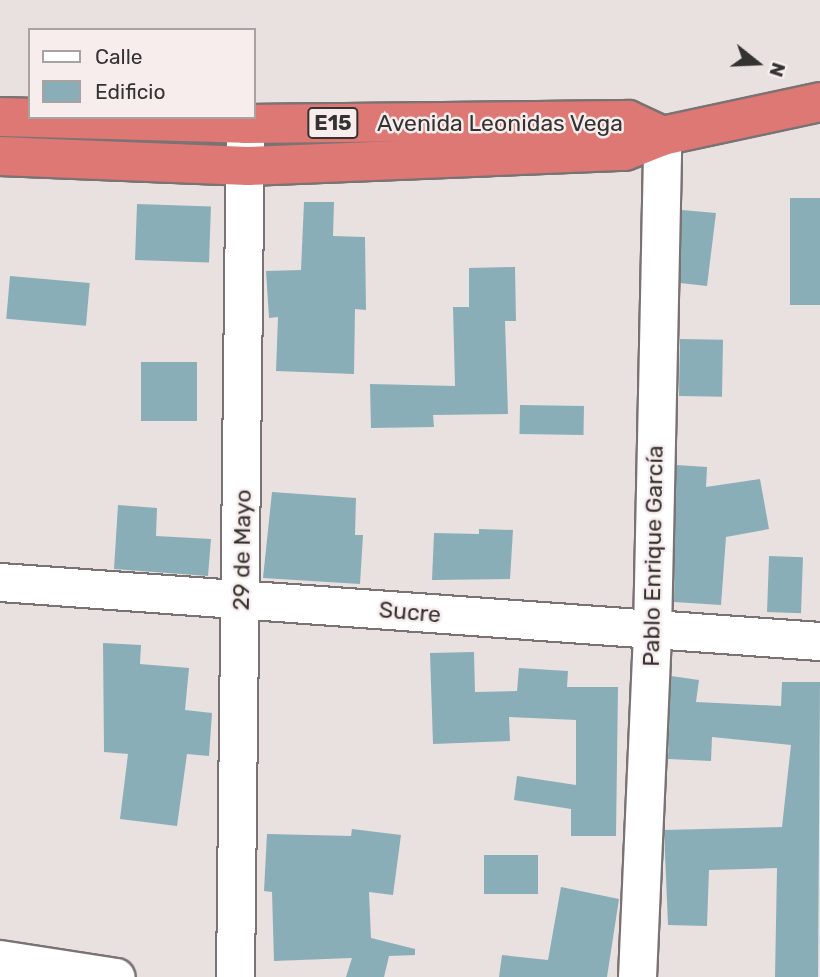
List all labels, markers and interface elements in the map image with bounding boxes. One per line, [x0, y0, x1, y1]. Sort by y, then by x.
legend [28, 28, 256, 119]
north arrow [722, 28, 792, 98]
text: Calle [95, 44, 143, 69]
text: N [764, 60, 790, 80]
text: Edificio [95, 79, 165, 104]
road number: E15 [307, 106, 359, 140]
street label: Avenida Leonidas Vega [377, 109, 623, 137]
street label: Pablo Enrique García [637, 445, 669, 667]
street label: 29 de Mayo [227, 489, 257, 611]
street label: Sucre [378, 596, 442, 628]

